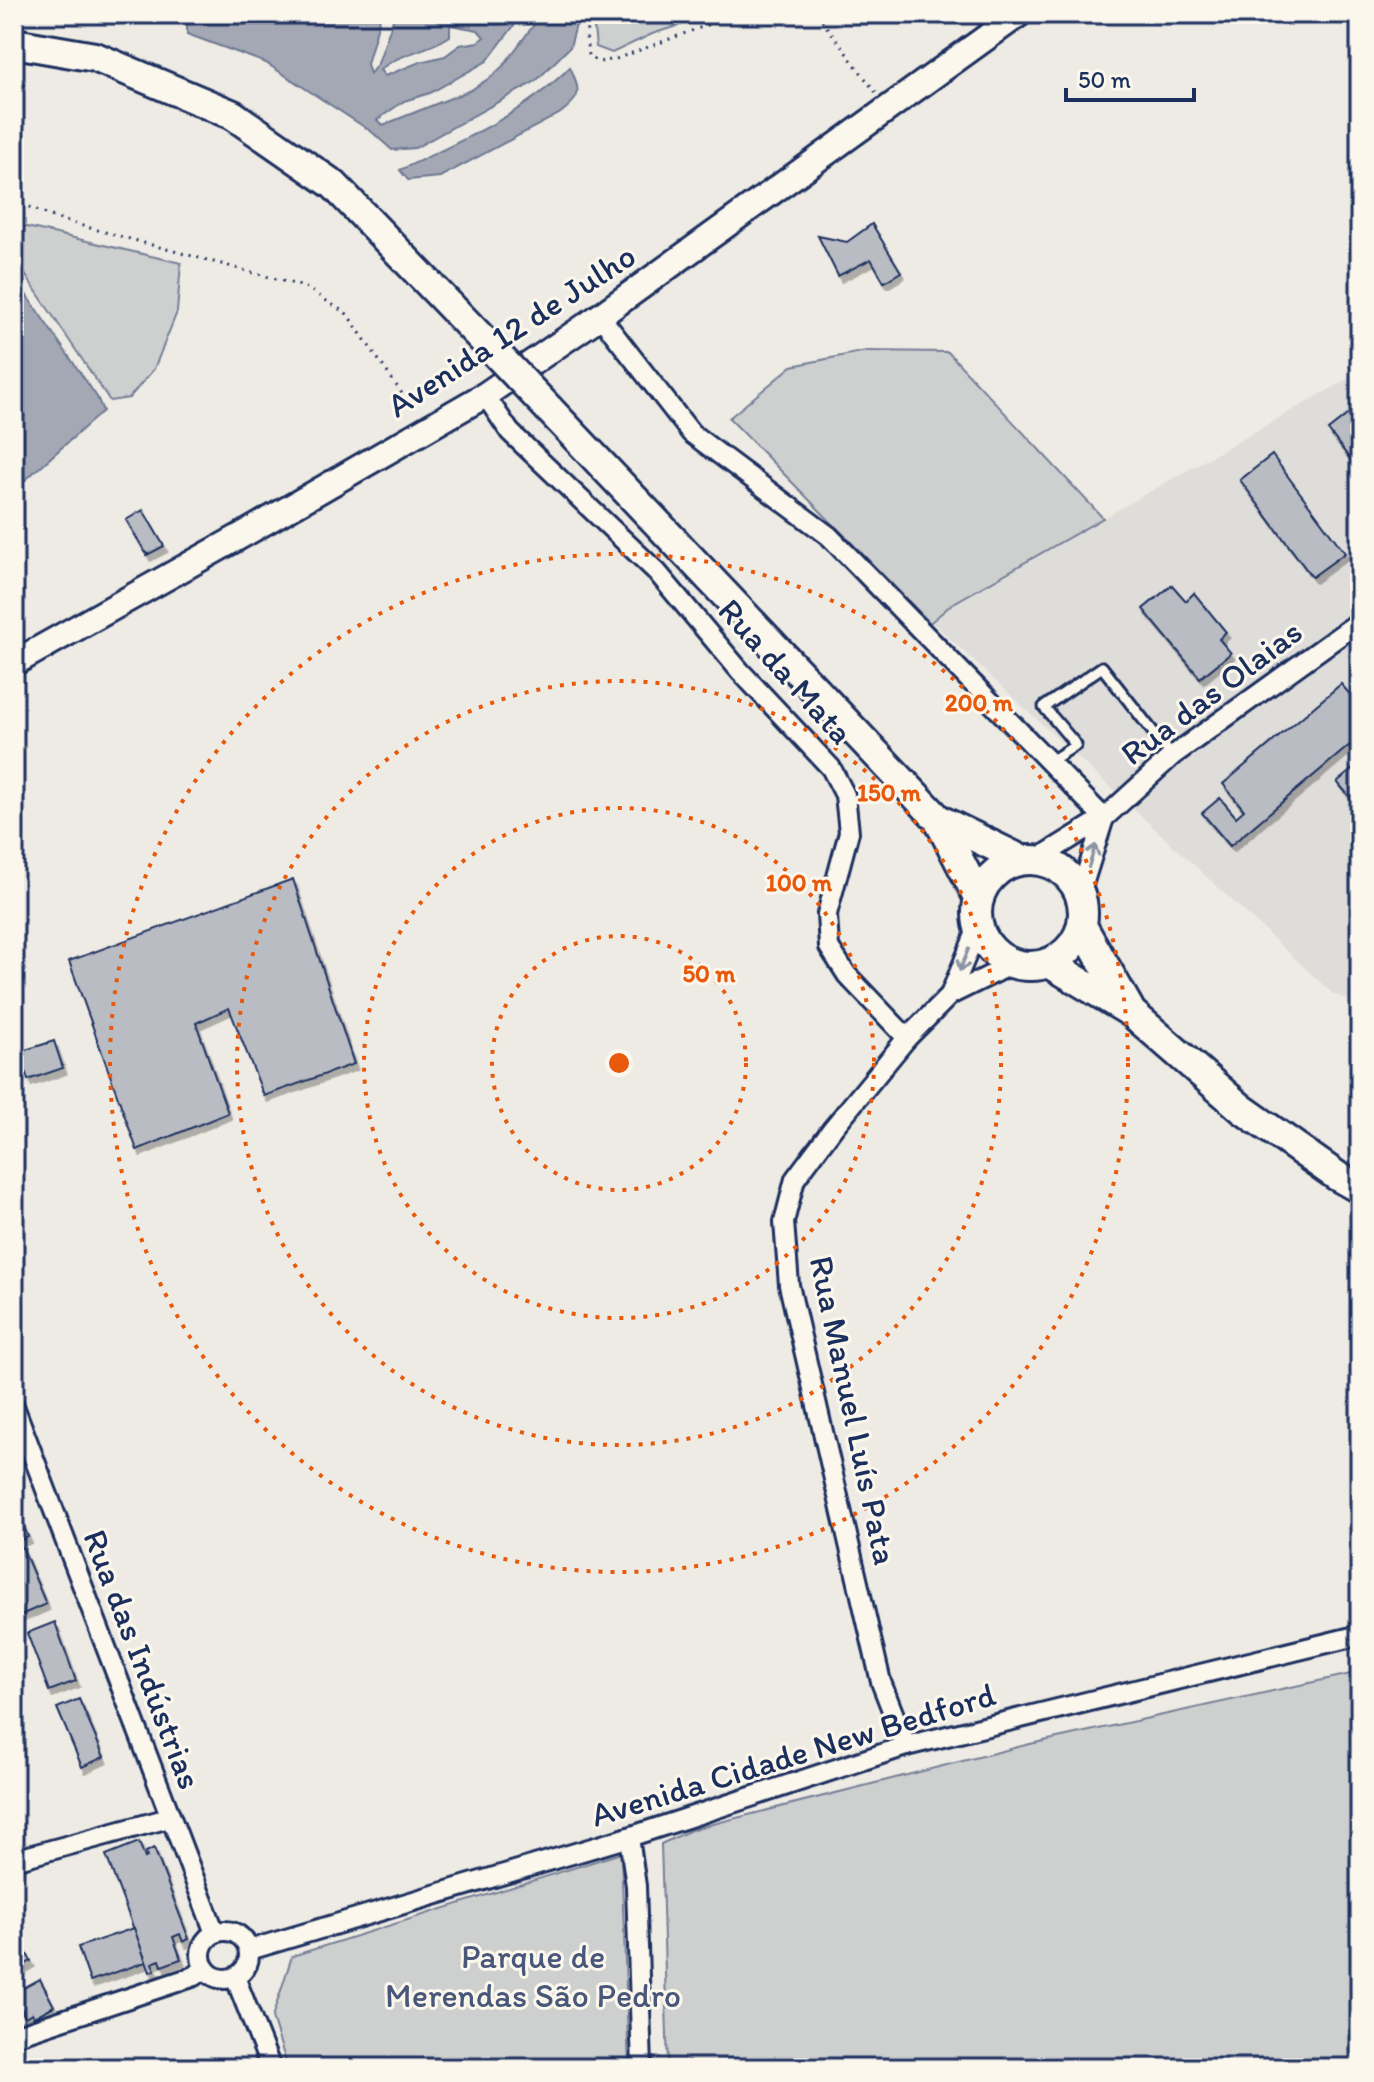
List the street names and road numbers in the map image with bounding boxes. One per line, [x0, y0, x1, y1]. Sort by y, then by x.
street label: Avenida 12 de Julho [379, 235, 643, 426]
street label: Rua da Mata [710, 590, 862, 753]
street label: Rua das Olaias [1113, 611, 1310, 774]
street label: Rua Manuel Luís Pata [801, 1252, 906, 1568]
street label: Rua das Indústrias [74, 1524, 211, 1795]
street label: Avenida Cidade New Bedford [586, 1673, 1001, 1836]

